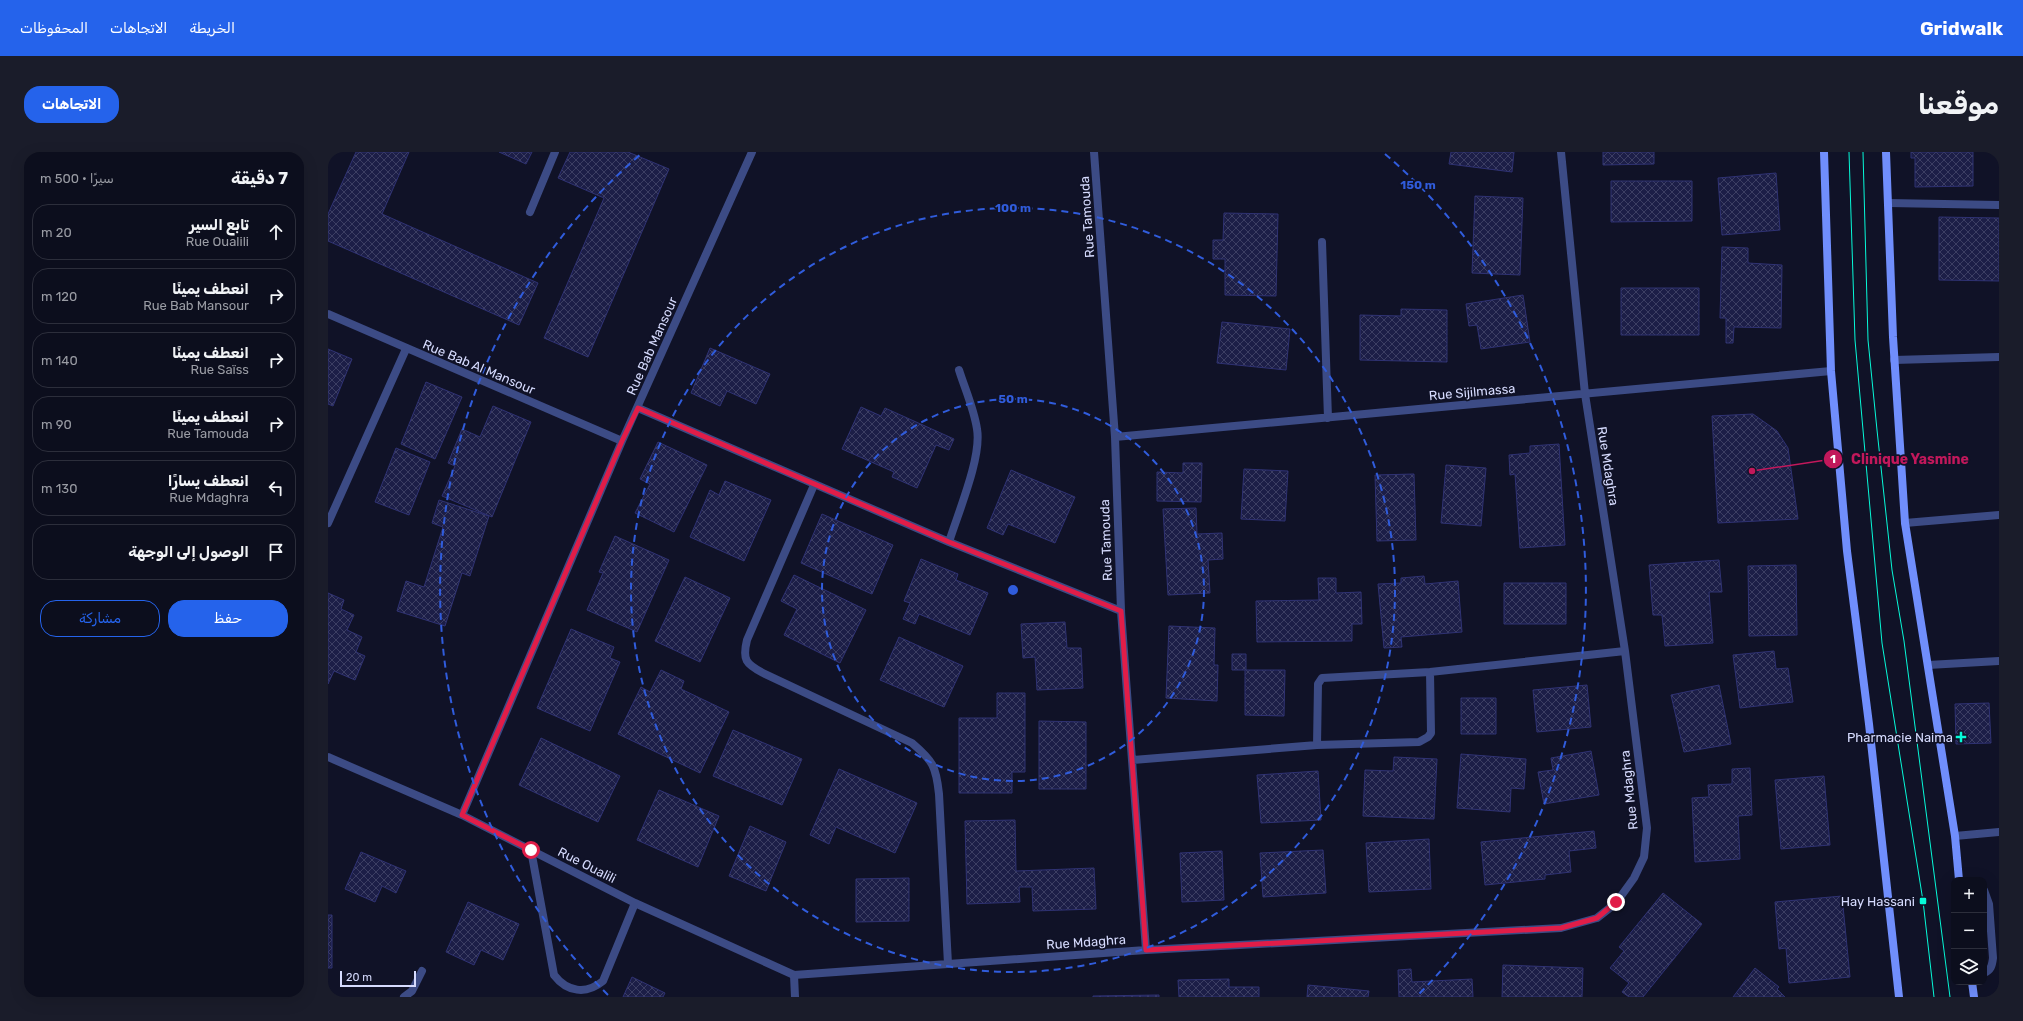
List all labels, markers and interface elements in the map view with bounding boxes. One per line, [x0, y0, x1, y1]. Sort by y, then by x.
text: Gridwalk [1920, 17, 2003, 40]
text: المحفوظات [20, 20, 88, 37]
text: الاتجاهات [110, 20, 167, 37]
text: الخريطة [189, 20, 235, 37]
button: الاتجاهات [24, 86, 119, 123]
text: موقعنا [1918, 88, 1999, 121]
text: 7 دقيقة [231, 168, 288, 188]
text: سيرًا · 500 m [40, 171, 114, 186]
street label: Rue Tamouda [1077, 176, 1097, 258]
text: 150 m [1400, 178, 1436, 192]
text: 100 m [995, 201, 1031, 215]
text: تابع السير [189, 216, 249, 234]
icon: ahead [265, 221, 287, 243]
text: 20 m [41, 225, 72, 240]
text: Rue Oualili [186, 234, 249, 249]
text: انعطف يمينًا [172, 280, 249, 298]
icon: right [265, 285, 287, 307]
text: 120 m [41, 289, 77, 304]
street label: Rue Bab Mansour [624, 295, 680, 397]
text: Rue Bab Mansour [143, 298, 249, 313]
street label: Rue Bab Al Mansour [421, 337, 537, 397]
text: انعطف يمينًا [172, 344, 249, 362]
icon: right [265, 349, 287, 371]
text: 140 m [41, 353, 78, 368]
text: Rue Saïss [191, 362, 249, 377]
street label: Rue Sijilmassa [1428, 381, 1516, 403]
text: 50 m [998, 392, 1028, 406]
text: انعطف يمينًا [172, 408, 249, 426]
icon: right [265, 413, 287, 435]
text: 90 m [41, 417, 72, 432]
street label: Rue Mdaghra [1593, 425, 1622, 507]
text: Rue Tamouda [167, 426, 249, 441]
callout: Clinique Yasmine [1823, 446, 1977, 472]
text: Clinique Yasmine [1851, 451, 1969, 468]
text: 1 [1830, 452, 1836, 466]
text: انعطف يسارًا [168, 472, 249, 490]
icon: left [265, 477, 287, 499]
text: 130 m [41, 481, 77, 496]
text: Rue Mdaghra [169, 490, 249, 505]
street label: Rue Tamouda [1097, 499, 1115, 581]
icon: arrive [265, 541, 287, 563]
text: الوصول إلى الوجهة [128, 543, 249, 561]
centre of rings [1006, 583, 1020, 597]
button: مشاركة [40, 600, 160, 637]
button: حفظ [168, 600, 288, 637]
place label: Pharmacie Naima [1847, 730, 1953, 745]
marker: Pharmacie Naima [1956, 732, 1966, 742]
street label: Rue Mdaghra [1617, 749, 1642, 830]
route start [522, 841, 540, 859]
street label: Rue Oualili [555, 844, 619, 886]
map controls [1951, 877, 1987, 985]
button: + [1951, 877, 1987, 913]
route end [1607, 893, 1625, 911]
place label: Hay Hassani [1841, 894, 1915, 909]
marker: Hay Hassani [1918, 896, 1928, 906]
button: − [1951, 913, 1987, 949]
street label: Rue Mdaghra [1046, 932, 1126, 953]
button: layers [1951, 949, 1987, 985]
scale bar [340, 969, 416, 988]
text: 20 m [346, 971, 372, 984]

